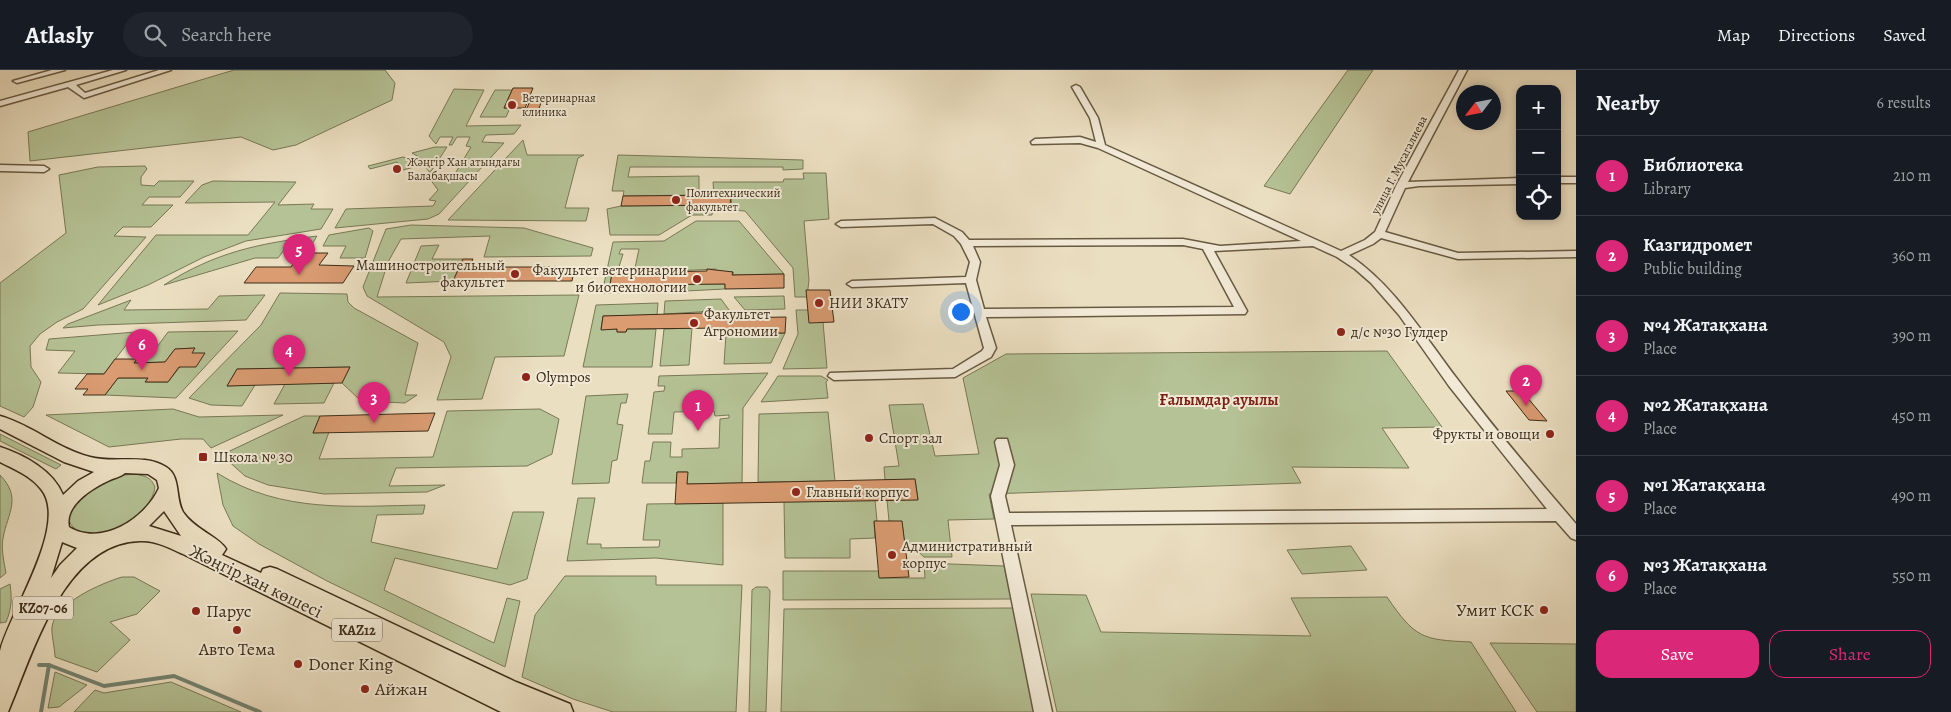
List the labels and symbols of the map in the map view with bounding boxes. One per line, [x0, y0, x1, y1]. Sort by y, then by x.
north arrow [1456, 85, 1501, 130]
place label: Ветеринарная клиника [522, 90, 596, 120]
marker: Ветеринарная клиника [506, 99, 518, 111]
street label: улица Г. Мусагалиева [1367, 112, 1431, 218]
place label: Жәңгір Хан атындағы Балабақшасы [407, 154, 520, 184]
marker: Жәңгір Хан атындағы Балабақшасы [391, 163, 403, 175]
place label: Политехнический факультет [686, 185, 781, 215]
marker: Политехнический факультет [670, 194, 682, 206]
pin: 5 [283, 234, 315, 275]
place label: Машиностроительный факультет [356, 255, 505, 292]
place label: Факультет ветеринарии и биотехнологии [533, 260, 687, 297]
marker: Машиностроительный факультет [509, 268, 521, 280]
marker: Факультет ветеринарии и биотехнологии [691, 273, 703, 285]
place label: НИИ ЗКАТУ [829, 293, 909, 313]
marker: НИИ ЗКАТУ [813, 297, 825, 309]
your location [948, 299, 974, 325]
place label: Факультет Агрономии [703, 304, 778, 341]
marker: Факультет Агрономии [688, 317, 700, 329]
place label: д/с №30 Гулдер [1350, 322, 1448, 342]
marker: д/с №30 Гулдер [1335, 326, 1347, 338]
pin: 6 [126, 329, 158, 370]
pin: 4 [273, 335, 305, 376]
pin: 2 [1510, 365, 1542, 406]
place label: Olympos [536, 367, 591, 387]
marker: Olympos [520, 371, 532, 383]
pin: 3 [358, 382, 390, 423]
district label: Ғалымдар ауылы [1159, 389, 1279, 411]
pin: 1 [682, 390, 714, 431]
place label: Фрукты и овощи [1432, 424, 1540, 444]
place label: Спорт зал [879, 428, 943, 448]
marker: Фрукты и овощи [1544, 428, 1556, 440]
marker: Спорт зал [863, 432, 875, 444]
place label: Школа № 30 [213, 447, 293, 467]
marker: Школа № 30 [197, 451, 209, 463]
place label: Главный корпус [806, 482, 909, 502]
marker: Главный корпус [790, 486, 802, 498]
place label: Административный корпус [901, 536, 1033, 573]
street label: Жәңгір хан көшесі [186, 538, 326, 624]
marker: Административный корпус [886, 549, 898, 561]
road number: KZ07-06 [13, 596, 73, 620]
place label: Умит КСК [1456, 598, 1535, 622]
place label: Парус [206, 599, 252, 623]
marker: Умит КСК [1538, 604, 1550, 616]
marker: Парус [190, 605, 202, 617]
road number: KAZ12 [332, 618, 382, 642]
marker: Авто Тема [231, 624, 243, 636]
place label: Авто Тема [198, 637, 276, 661]
place label: Doner King [308, 652, 393, 676]
marker: Doner King [292, 658, 304, 670]
place label: Айжан [374, 677, 428, 701]
marker: Айжан [359, 683, 371, 695]

